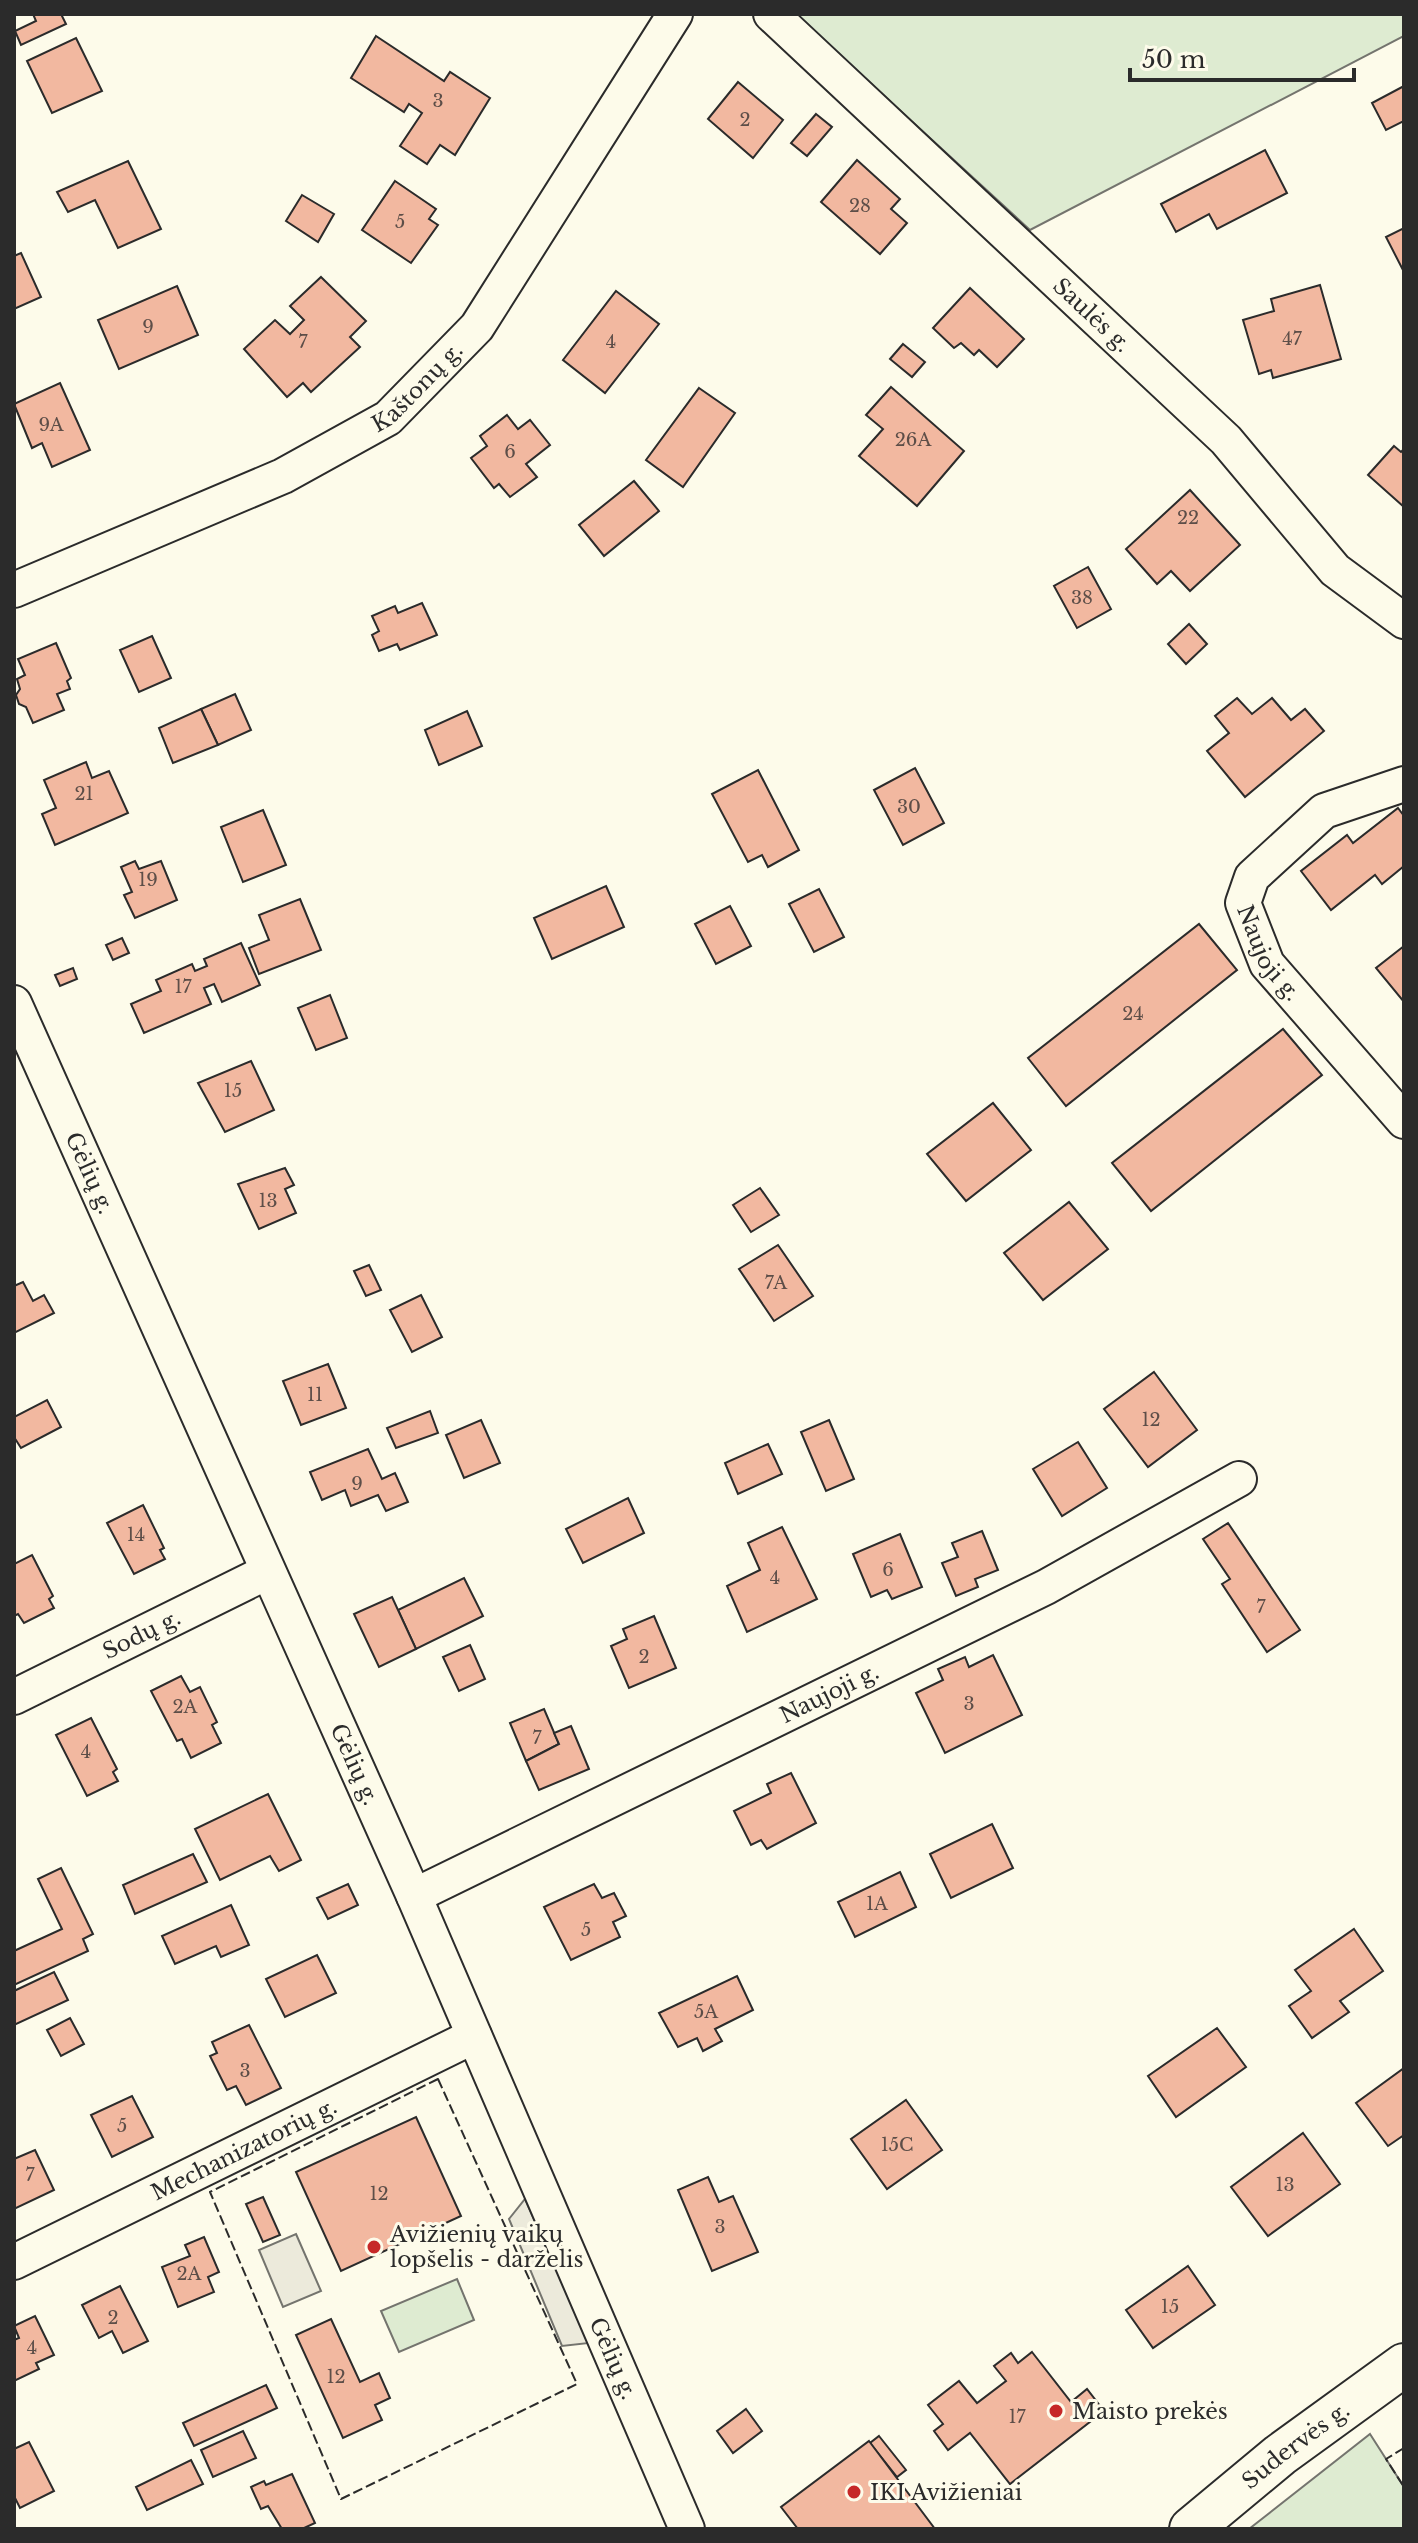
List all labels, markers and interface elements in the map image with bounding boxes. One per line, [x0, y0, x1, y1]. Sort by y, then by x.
scale bar [1130, 32, 1354, 82]
text: 50 m [1142, 45, 1206, 74]
house number: 3 [432, 90, 444, 112]
house number: 2 [739, 109, 751, 131]
house number: 28 [849, 195, 871, 217]
house number: 5 [395, 211, 405, 233]
street label: Saulės g. [1048, 272, 1137, 357]
house number: 9 [142, 316, 154, 338]
house number: 47 [1282, 328, 1303, 350]
house number: 7 [298, 331, 308, 353]
house number: 4 [606, 331, 616, 353]
street label: Kaštonų g. [367, 337, 468, 438]
house number: 9A [38, 414, 65, 436]
house number: 26A [895, 429, 932, 451]
house number: 6 [504, 441, 516, 463]
house number: 22 [1177, 507, 1199, 529]
house number: 38 [1071, 587, 1093, 609]
house number: 21 [74, 783, 94, 805]
house number: 30 [897, 796, 921, 818]
house number: 19 [138, 869, 158, 891]
street label: Naujoji g. [1232, 901, 1306, 1006]
house number: 17 [174, 976, 192, 998]
house number: 24 [1122, 1003, 1144, 1025]
house number: 15 [224, 1080, 242, 1102]
street label: Gėlių g. [60, 1128, 120, 1218]
house number: 13 [258, 1190, 278, 1212]
house number: 7A [765, 1272, 788, 1294]
house number: 11 [307, 1384, 323, 1406]
house number: 12 [1141, 1409, 1161, 1431]
house number: 9 [351, 1473, 363, 1495]
house number: 14 [127, 1524, 145, 1546]
house number: 6 [882, 1559, 894, 1581]
house number: 4 [770, 1567, 780, 1589]
house number: 7 [1256, 1596, 1266, 1618]
street label: Sodų g. [98, 1603, 185, 1665]
house number: 2 [638, 1646, 650, 1668]
street label: Naujoji g. [775, 1658, 883, 1729]
house number: 3 [963, 1693, 975, 1715]
house number: 2A [173, 1696, 199, 1718]
street label: Gėlių g. [325, 1719, 385, 1809]
house number: 7 [532, 1727, 542, 1749]
house number: 4 [81, 1741, 91, 1763]
house number: 1A [866, 1893, 889, 1915]
house number: 5 [581, 1919, 591, 1941]
house number: 5A [694, 2001, 719, 2023]
house number: 3 [239, 2060, 251, 2082]
street label: Mechanizatorių g. [147, 2092, 341, 2206]
house number: 5 [117, 2115, 127, 2137]
house number: 15C [881, 2134, 913, 2156]
house number: 7 [25, 2164, 35, 2186]
house number: 13 [1275, 2174, 1295, 2196]
house number: 12 [369, 2183, 389, 2205]
house number: 3 [714, 2216, 726, 2238]
place label: Avižienių vaikų lopšelis - darželis [389, 2221, 584, 2273]
marker: Avižienių vaikų lopšelis - darželis [365, 2238, 383, 2256]
house number: 2A [177, 2263, 203, 2285]
house number: 15 [1161, 2296, 1179, 2318]
house number: 2 [107, 2307, 119, 2329]
street label: Gėlių g. [584, 2313, 643, 2403]
house number: 4 [27, 2337, 37, 2359]
house number: 12 [326, 2366, 346, 2388]
street label: Sudervės g. [1236, 2396, 1354, 2495]
place label: Maisto prekės [1072, 2398, 1228, 2425]
marker: Maisto prekės [1047, 2402, 1065, 2420]
house number: 17 [1008, 2406, 1026, 2428]
place label: IKI Avižieniai [870, 2479, 1023, 2506]
marker: IKI Avižieniai [845, 2483, 863, 2501]

